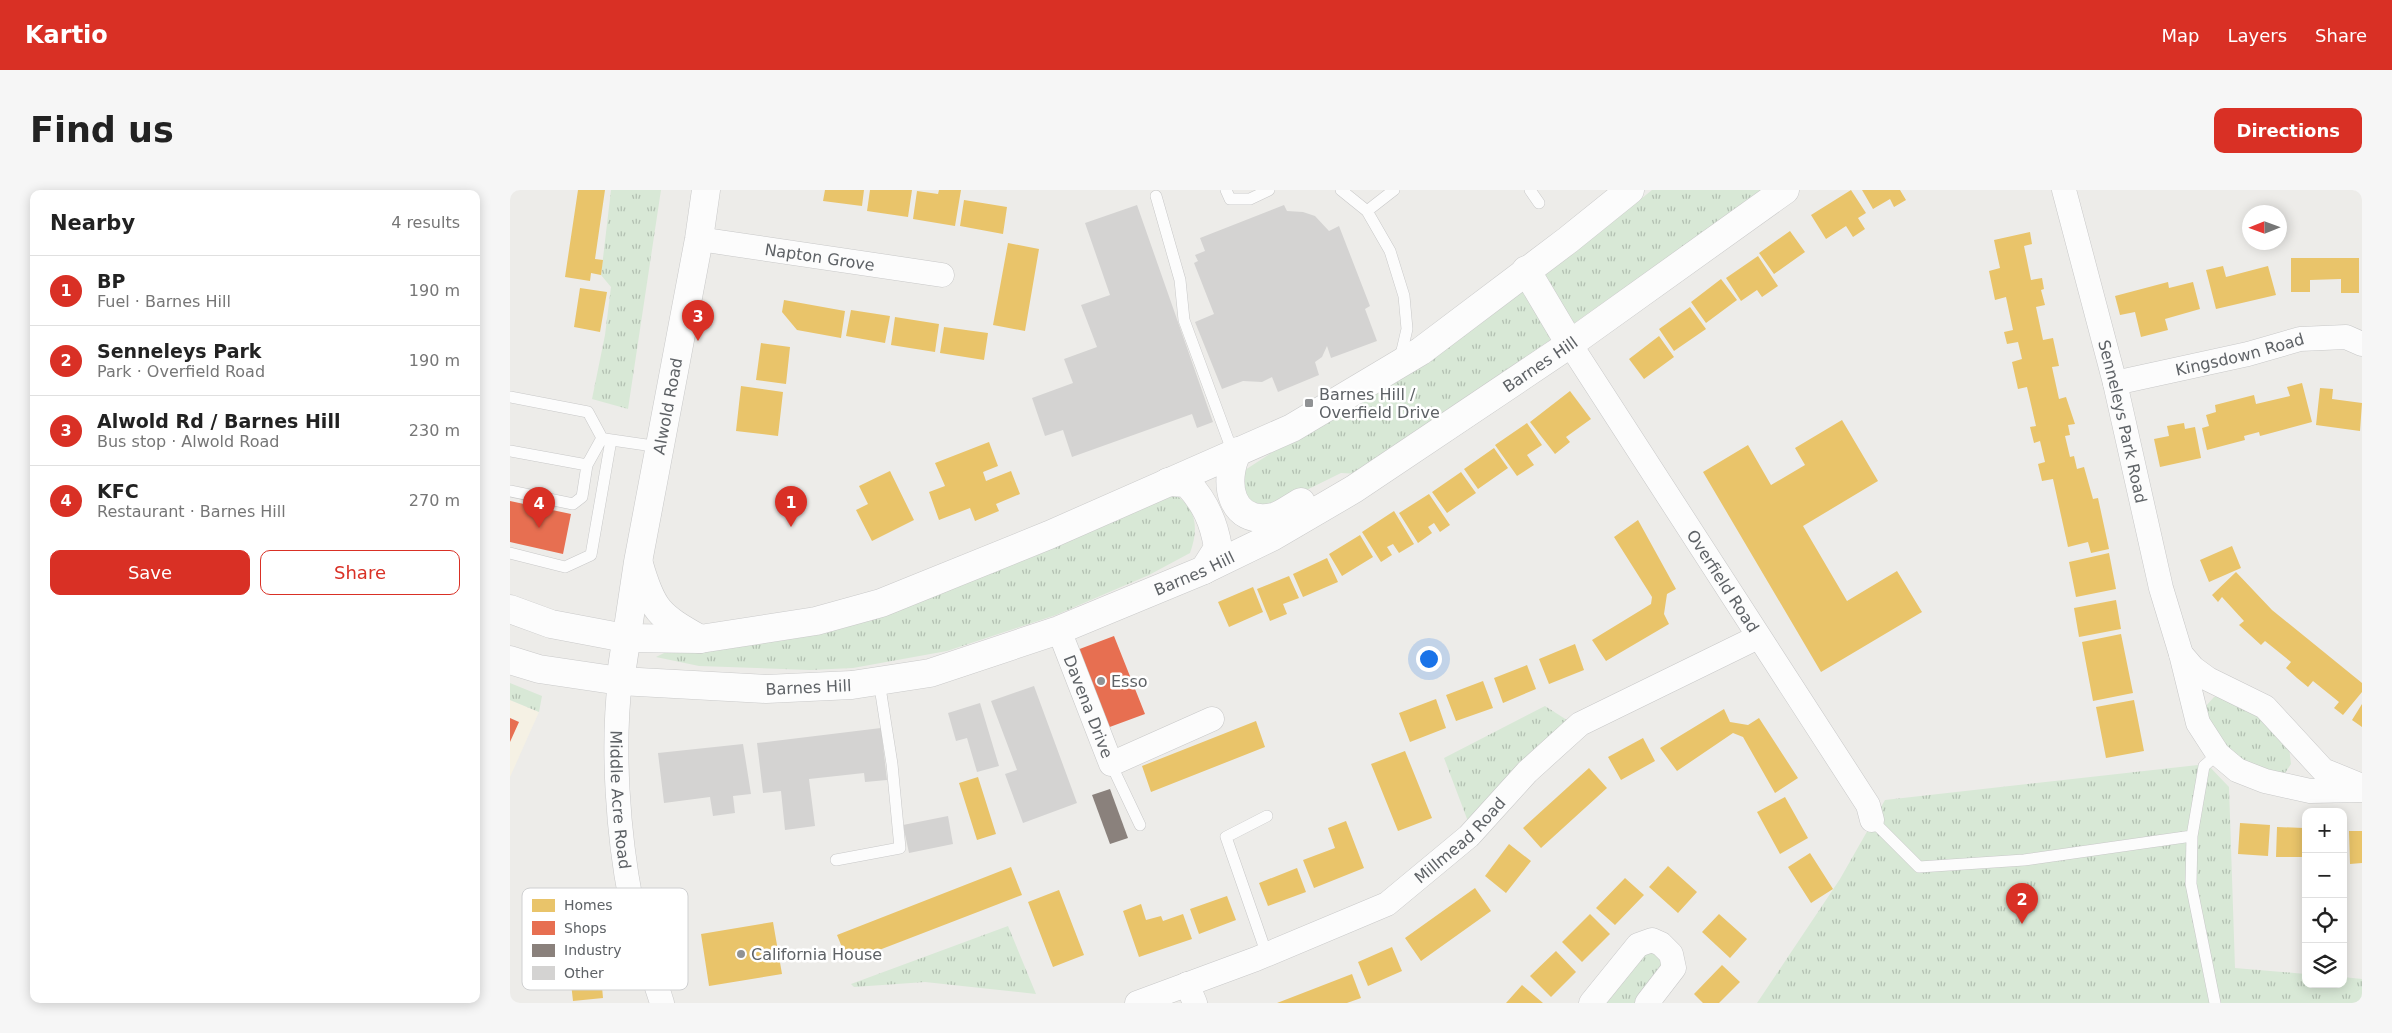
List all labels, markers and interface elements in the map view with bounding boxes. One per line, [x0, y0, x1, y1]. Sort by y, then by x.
text: Kartio [25, 21, 108, 49]
text: Map [2161, 25, 2199, 46]
text: Layers [2227, 25, 2287, 46]
text: Share [2315, 25, 2367, 46]
button: Directions [2214, 108, 2362, 153]
text: Find us [30, 110, 174, 150]
north arrow [2242, 205, 2287, 250]
text: Nearby [50, 211, 135, 235]
text: 4 results [391, 213, 460, 232]
street label: Napton Grove [763, 239, 876, 274]
text: BP [97, 270, 125, 292]
text: 1 [60, 281, 72, 300]
text: 190 m [409, 281, 460, 300]
text: Fuel · Barnes Hill [97, 292, 231, 311]
pin: 3 [682, 300, 714, 341]
street label: Kingsdown Road [2174, 329, 2306, 379]
street label: Barnes Hill [1499, 332, 1581, 396]
street label: Senneleys Park Road [2095, 338, 2151, 505]
text: Senneleys Park [97, 340, 261, 362]
text: 2 [60, 351, 72, 370]
text: 190 m [409, 351, 460, 370]
street label: Alwold Road [649, 356, 686, 456]
text: Park · Overfield Road [97, 362, 265, 381]
place label: Barnes Hill / Overfield Drive [1319, 385, 1440, 422]
marker: Barnes Hill / Overfield Drive [1303, 397, 1315, 409]
text: Alwold Rd / Barnes Hill [97, 410, 340, 432]
text: 3 [60, 421, 72, 440]
text: 230 m [409, 421, 460, 440]
text: Bus stop · Alwold Road [97, 432, 279, 451]
text: KFC [97, 480, 139, 502]
pin: 1 [775, 486, 807, 527]
pin: 4 [523, 487, 555, 528]
text: 4 [60, 491, 72, 510]
text: 270 m [409, 491, 460, 510]
text: Restaurant · Barnes Hill [97, 502, 286, 521]
street label: Overfield Road [1683, 526, 1763, 636]
street label: Barnes Hill [1151, 547, 1237, 599]
button: Save [50, 550, 250, 595]
button: Share [260, 550, 460, 595]
your location [1416, 646, 1442, 672]
street label: Davena Drive [1060, 652, 1117, 761]
place label: Esso [1111, 672, 1148, 691]
marker: Esso [1095, 675, 1107, 687]
street label: Barnes Hill [765, 676, 852, 699]
street label: Middle Acre Road [607, 730, 635, 870]
street label: Millmead Road [1410, 793, 1509, 887]
map controls [2302, 808, 2347, 988]
button: + [2302, 808, 2347, 853]
button: − [2302, 853, 2347, 898]
pin: 2 [2006, 883, 2038, 924]
legend [522, 888, 688, 990]
text: Homes [564, 897, 613, 913]
button: locate [2302, 898, 2347, 943]
text: Shops [564, 920, 607, 936]
text: Industry [564, 942, 622, 958]
button: layers [2302, 943, 2347, 988]
place label: California House [751, 945, 882, 964]
marker: California House [735, 948, 747, 960]
text: Other [564, 965, 604, 981]

